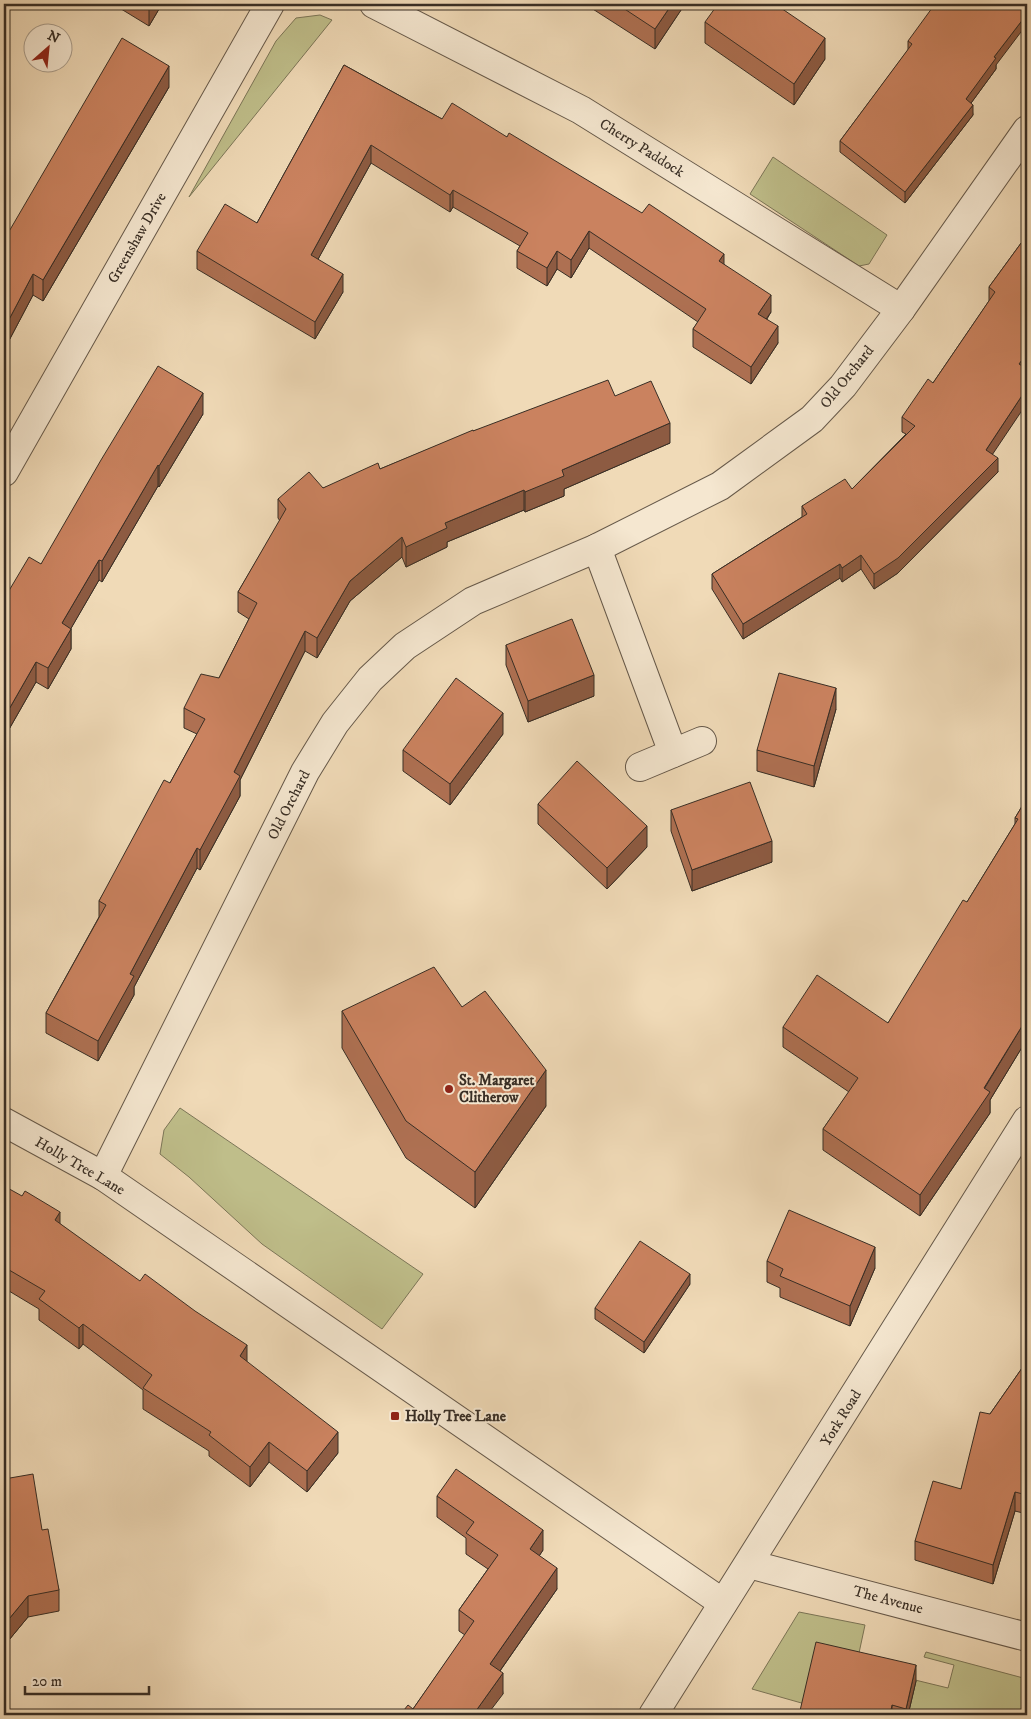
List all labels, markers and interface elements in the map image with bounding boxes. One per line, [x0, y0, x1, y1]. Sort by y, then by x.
north arrow [22, 22, 72, 72]
text: N [44, 27, 63, 48]
street label: Cherry Paddock [596, 114, 689, 182]
street label: Greenshaw Drive [103, 189, 171, 287]
street label: Old Orchard [816, 341, 878, 412]
street label: Old Orchard [263, 767, 315, 843]
place label: St. Margaret Clitherow [459, 1071, 535, 1107]
marker: St. Margaret Clitherow [443, 1083, 455, 1095]
street label: Holly Tree Lane [32, 1133, 128, 1199]
street label: York Road [816, 1386, 866, 1450]
place label: Holly Tree Lane [405, 1407, 507, 1426]
marker: Holly Tree Lane [389, 1410, 401, 1422]
street label: The Avenue [851, 1582, 925, 1618]
scale bar [25, 1664, 149, 1696]
text: 20 m [32, 1672, 62, 1691]

